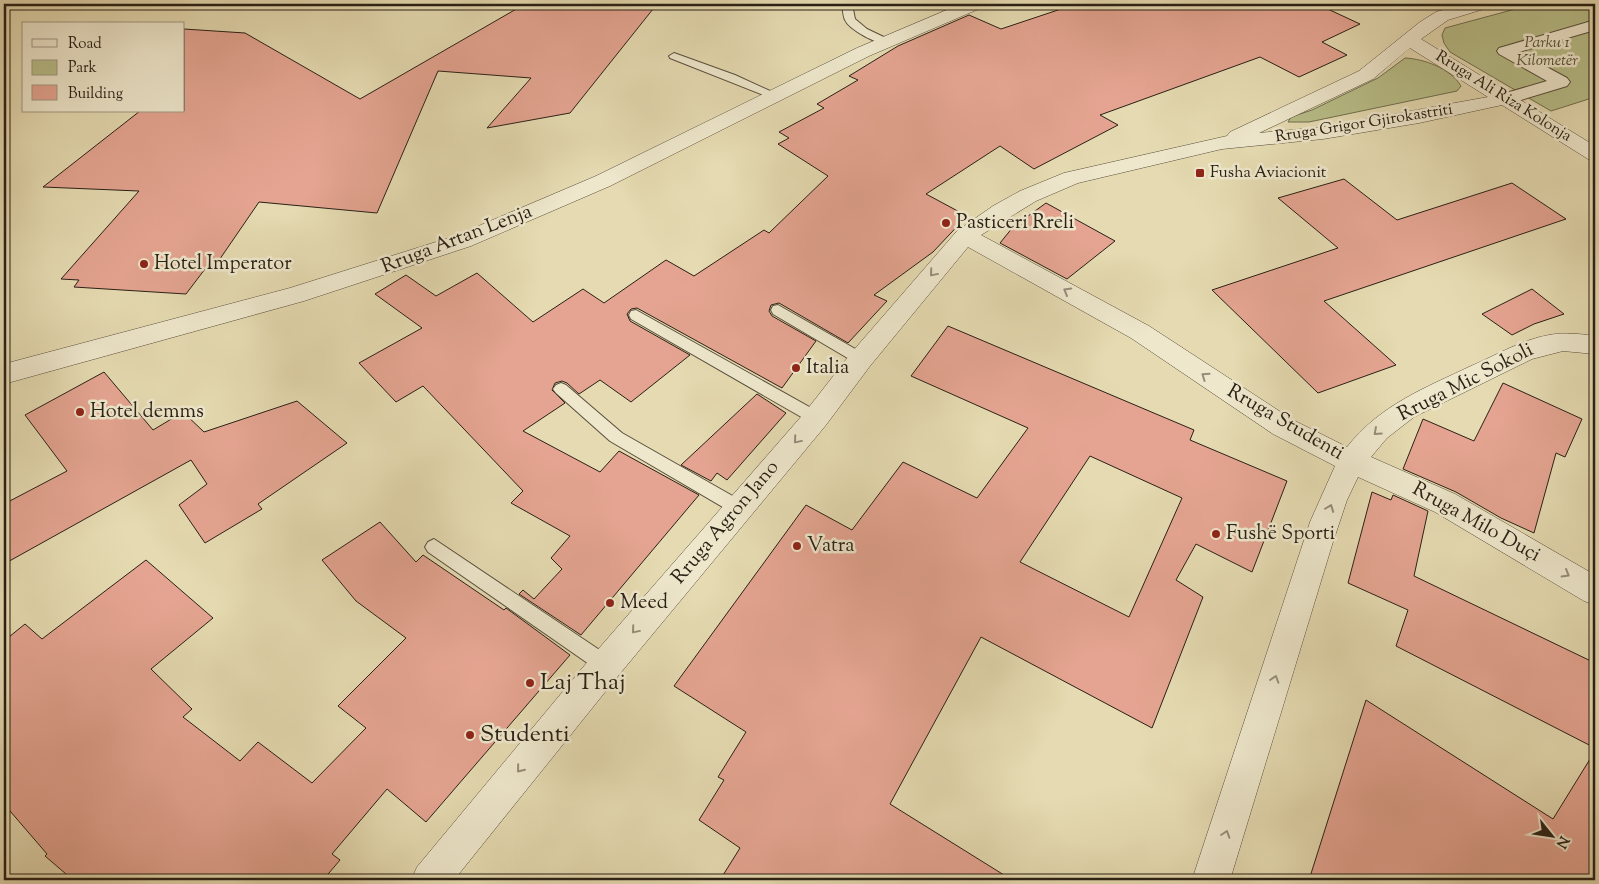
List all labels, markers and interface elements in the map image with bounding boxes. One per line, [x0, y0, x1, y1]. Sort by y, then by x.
legend [22, 22, 185, 112]
park label: Parku 1 Kilometër [1516, 32, 1578, 73]
text: Road [68, 34, 102, 55]
street label: Rruga Ali Riza Kolonja [1430, 46, 1576, 149]
text: Park [68, 58, 97, 79]
text: Building [68, 84, 123, 105]
street label: Rruga Grigor Gjirokastriti [1274, 99, 1455, 149]
place label: Fusha Aviacionit [1210, 162, 1327, 185]
marker: Fusha Aviacionit [1194, 167, 1206, 179]
street label: Rruga Artan Lenja [377, 198, 537, 282]
place label: Pasticeri Rreli [956, 209, 1075, 238]
marker: Pasticeri Rreli [940, 217, 952, 229]
place label: Hotel Imperator [154, 250, 292, 279]
marker: Hotel Imperator [138, 258, 150, 270]
one-way arrow [930, 267, 939, 276]
one-way arrow [1063, 287, 1072, 297]
street label: Rruga Mic Sokoli [1393, 336, 1539, 430]
place label: Italia [806, 354, 849, 383]
marker: Italia [790, 362, 802, 374]
one-way arrow [1201, 373, 1211, 382]
street label: Rruga Studenti [1221, 378, 1349, 468]
place label: Hotel demms [90, 398, 204, 427]
marker: Hotel demms [74, 406, 86, 418]
one-way arrow [1374, 426, 1383, 435]
one-way arrow [794, 434, 803, 443]
street label: Rruga Agron Jano [665, 455, 787, 591]
street label: Rruga Milo Duçi [1406, 476, 1546, 570]
one-way arrow [1324, 504, 1334, 512]
place label: Fushë Sporti [1226, 520, 1336, 549]
marker: Fushë Sporti [1210, 528, 1222, 540]
place label: Vatra [807, 532, 855, 561]
marker: Vatra [791, 540, 803, 552]
one-way arrow [1560, 568, 1569, 578]
place label: Meed [620, 589, 668, 618]
marker: Meed [604, 597, 616, 609]
one-way arrow [632, 624, 641, 633]
place label: Laj Thaj [540, 666, 626, 700]
one-way arrow [1269, 675, 1279, 684]
marker: Laj Thaj [524, 677, 536, 689]
place label: Studenti [480, 718, 570, 752]
marker: Studenti [464, 729, 476, 741]
one-way arrow [517, 763, 526, 772]
north arrow [1526, 812, 1576, 862]
one-way arrow [1220, 830, 1230, 838]
text: N [1550, 832, 1573, 851]

